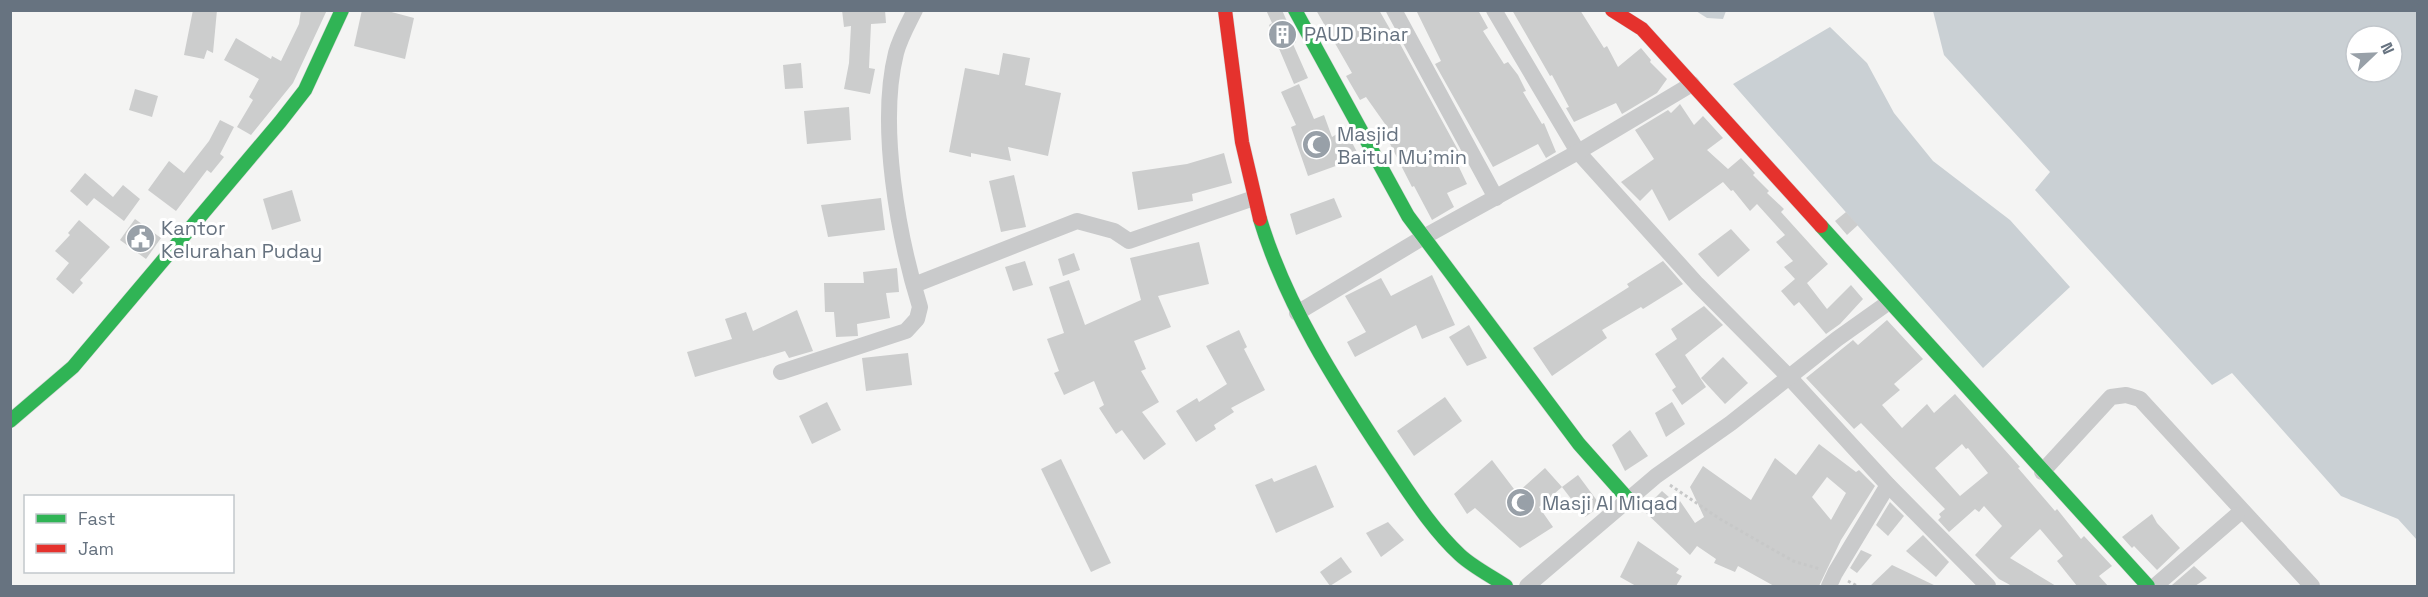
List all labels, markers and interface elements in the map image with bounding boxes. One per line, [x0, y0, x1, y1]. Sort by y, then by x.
building icon: PAUD Binar [1267, 18, 1299, 50]
place label: PAUD Binar [1304, 21, 1408, 47]
north arrow [2344, 24, 2404, 84]
text: N [2376, 39, 2399, 57]
place label: Masjid Baitul Mu'min [1337, 121, 1467, 170]
mosque icon: Masjid Baitul Mu'min [1300, 129, 1332, 161]
place label: Kantor Kelurahan Puday [161, 215, 322, 264]
public building icon: Kantor Kelurahan Puday [124, 223, 156, 255]
mosque icon: Masji Al Miqad [1505, 487, 1537, 519]
place label: Masji Al Miqad [1542, 490, 1678, 516]
legend [24, 495, 234, 573]
text: Fast [78, 507, 115, 530]
text: Jam [78, 537, 114, 560]

